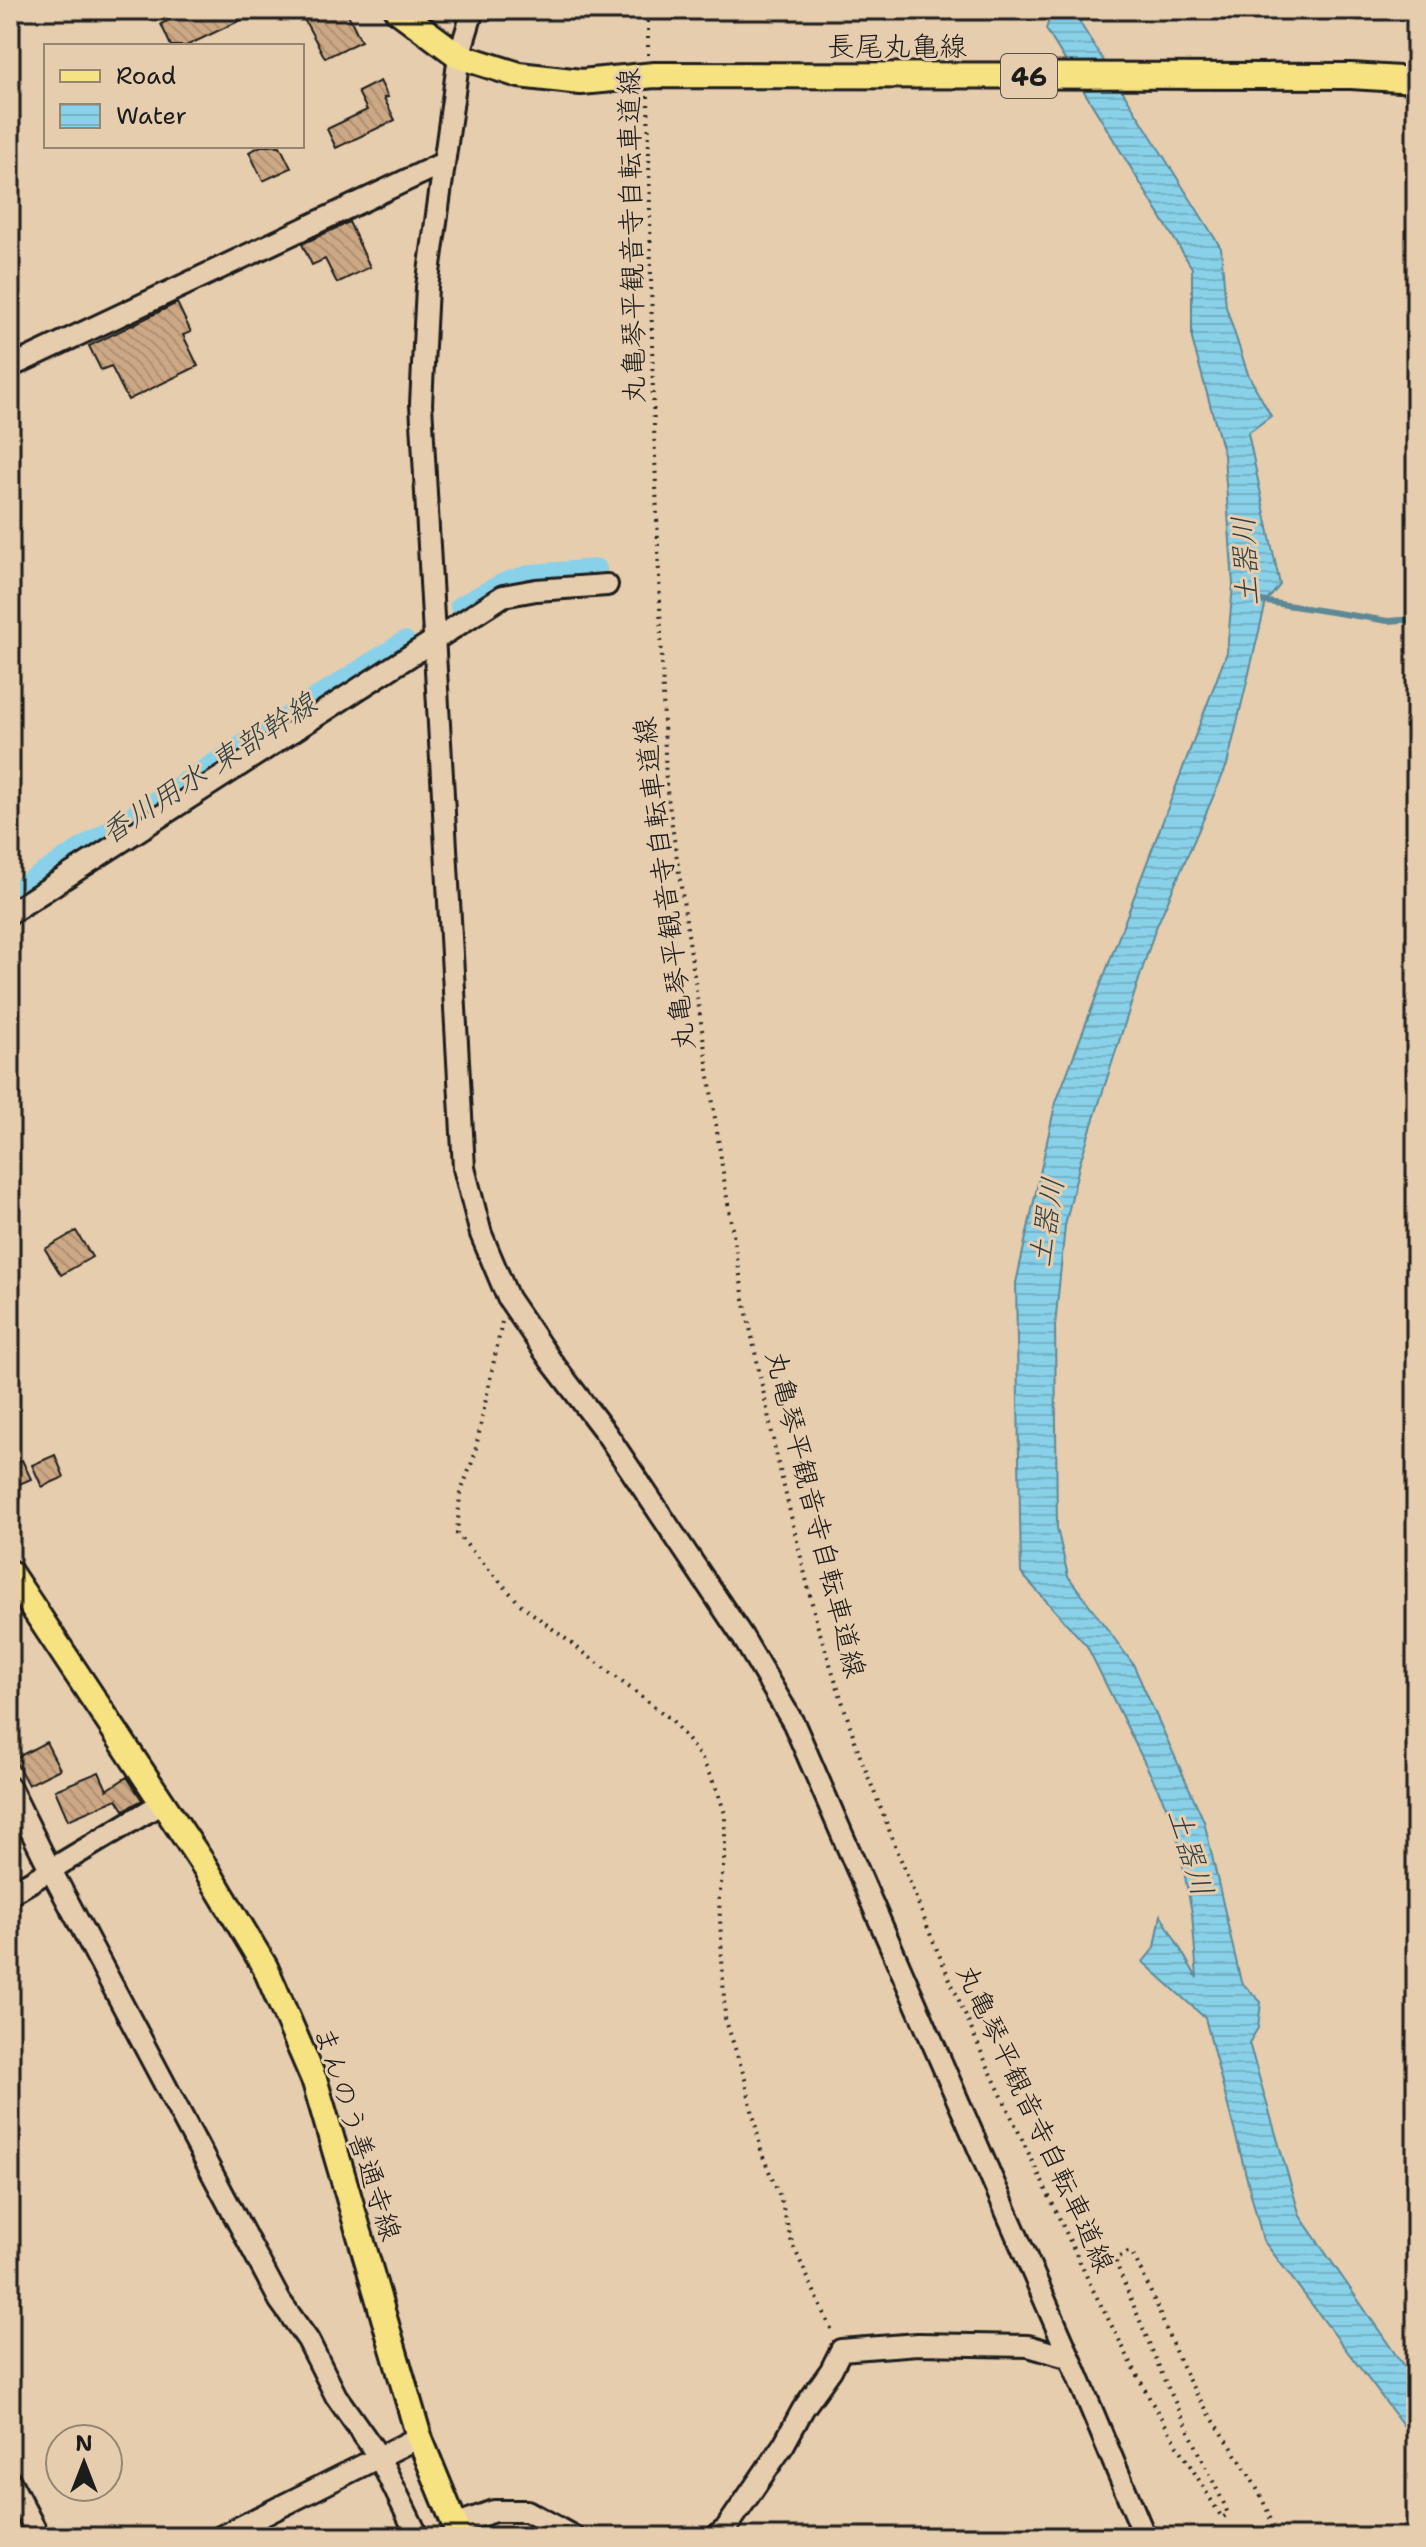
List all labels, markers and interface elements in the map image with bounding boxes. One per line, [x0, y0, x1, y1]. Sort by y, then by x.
street label: 長尾丸亀線 [827, 27, 967, 65]
legend [44, 44, 304, 148]
road number: 46 [1001, 54, 1057, 98]
text: Road [116, 60, 176, 92]
street label: 丸亀琴平観音寺自転車道線 [609, 68, 653, 404]
text: Water [116, 100, 187, 132]
water label: 土器川 [1222, 515, 1268, 607]
water label: 香川用水 東部幹線 [92, 682, 325, 853]
street label: 丸亀琴平観音寺自転車道線 [625, 715, 703, 1053]
water label: 土器川 [1019, 1174, 1073, 1270]
street label: 丸亀琴平観音寺自転車道線 [757, 1346, 875, 1682]
water label: 土器川 [1158, 1803, 1224, 1901]
street label: 丸亀琴平観音寺自転車道線 [948, 1958, 1124, 2278]
street label: まんのう善通寺線 [305, 2021, 411, 2245]
north arrow [44, 2423, 124, 2503]
text: N [75, 2429, 93, 2458]

